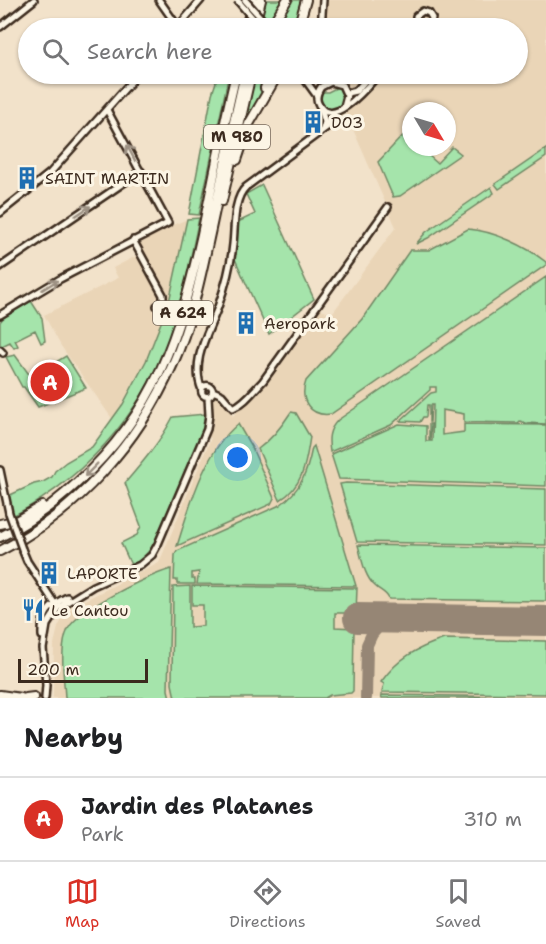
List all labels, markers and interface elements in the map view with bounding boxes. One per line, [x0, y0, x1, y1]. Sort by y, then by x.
search box [18, 18, 528, 84]
icon: search [39, 35, 72, 68]
text: Search here [87, 37, 213, 66]
north arrow [402, 102, 456, 156]
building icon: D03 [300, 109, 326, 135]
place label: D03 [331, 112, 363, 133]
road number: M 980 [204, 125, 270, 149]
one-way arrow [125, 144, 136, 162]
building icon: SAINT MARTIN [14, 165, 40, 191]
place label: SAINT MARTIN [45, 168, 169, 189]
one-way arrow [75, 205, 91, 217]
one-way arrow [41, 278, 58, 290]
road number: A 624 [153, 301, 213, 325]
building icon: Aeropark [233, 310, 259, 336]
place label: Aeropark [264, 313, 336, 334]
pin: A [31, 360, 70, 404]
your location [223, 443, 252, 472]
one-way arrow [84, 462, 99, 477]
building icon: LAPORTE [36, 560, 62, 586]
place label: LAPORTE [67, 563, 138, 584]
restaurant icon: Le Cantou [20, 597, 46, 623]
place label: Le Cantou [51, 600, 129, 621]
scale bar [18, 656, 148, 684]
text: 200 m [27, 659, 79, 680]
text: Nearby [24, 720, 123, 755]
text: Jardin des Platanes [81, 792, 313, 821]
text: A [36, 806, 51, 832]
text: 310 m [463, 806, 522, 832]
text: Park [81, 821, 124, 847]
tab: Map [65, 875, 99, 932]
tab: Directions [229, 875, 306, 932]
tab: Saved [436, 875, 481, 932]

